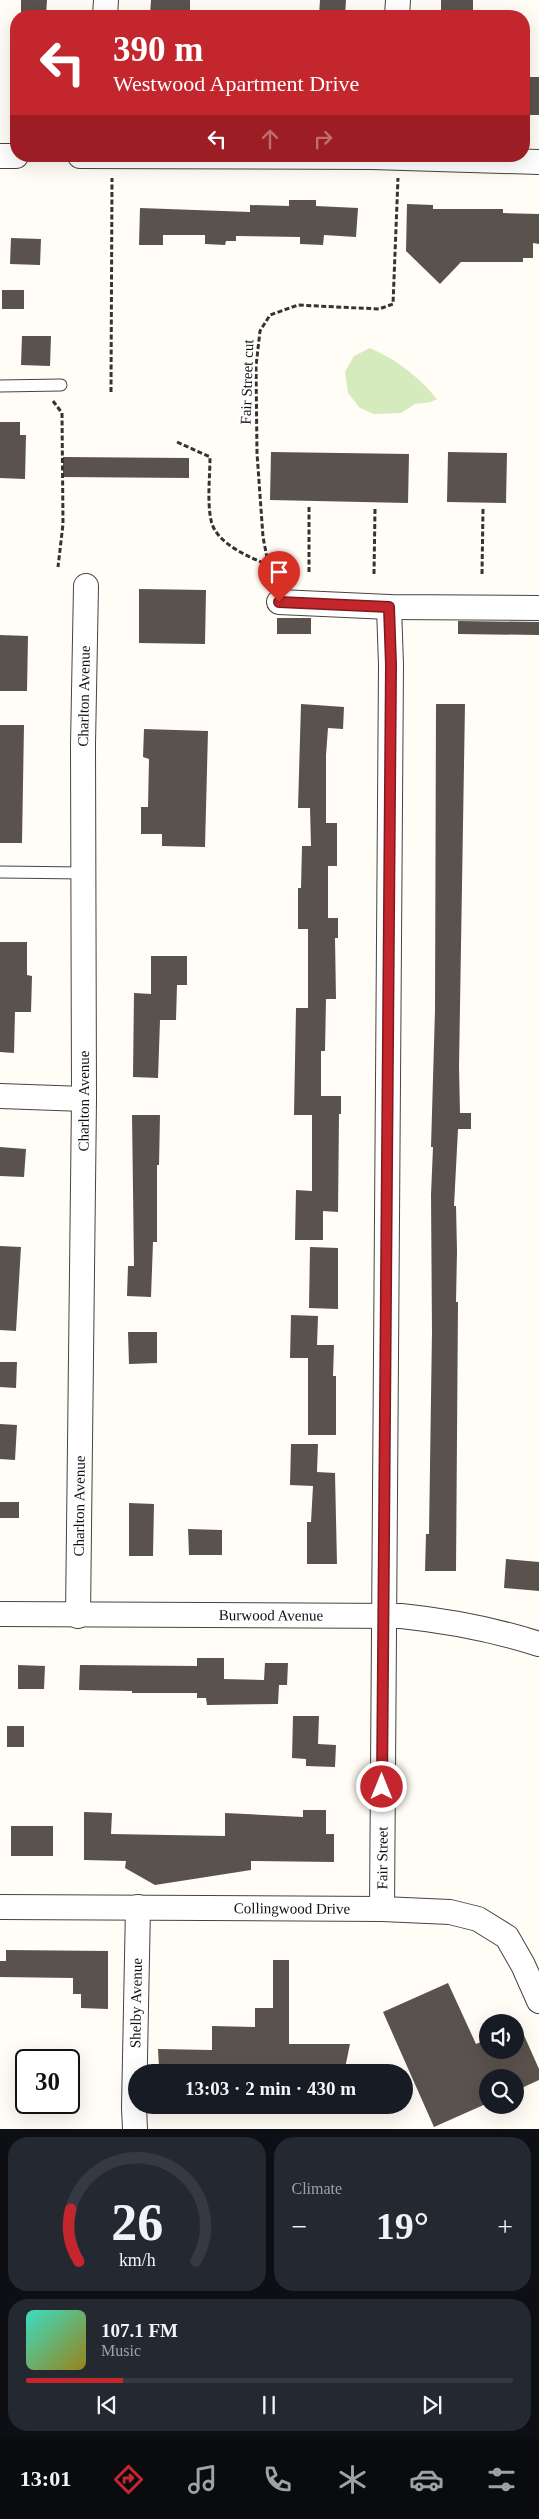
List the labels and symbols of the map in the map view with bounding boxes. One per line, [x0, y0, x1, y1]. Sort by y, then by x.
street label: Fair Street cut [238, 338, 257, 425]
pin [258, 551, 300, 602]
street label: Charlton Avenue [75, 645, 93, 747]
street label: Charlton Avenue [75, 1050, 92, 1152]
street label: Charlton Avenue [71, 1455, 88, 1557]
street label: Burwood Avenue [219, 1607, 324, 1624]
position arrow [355, 1760, 407, 1812]
street label: Fair Street [374, 1826, 391, 1890]
street label: Collingwood Drive [234, 1900, 351, 1917]
street label: Shelby Avenue [127, 1957, 145, 2048]
speed limit sign: 30 [15, 2049, 80, 2114]

